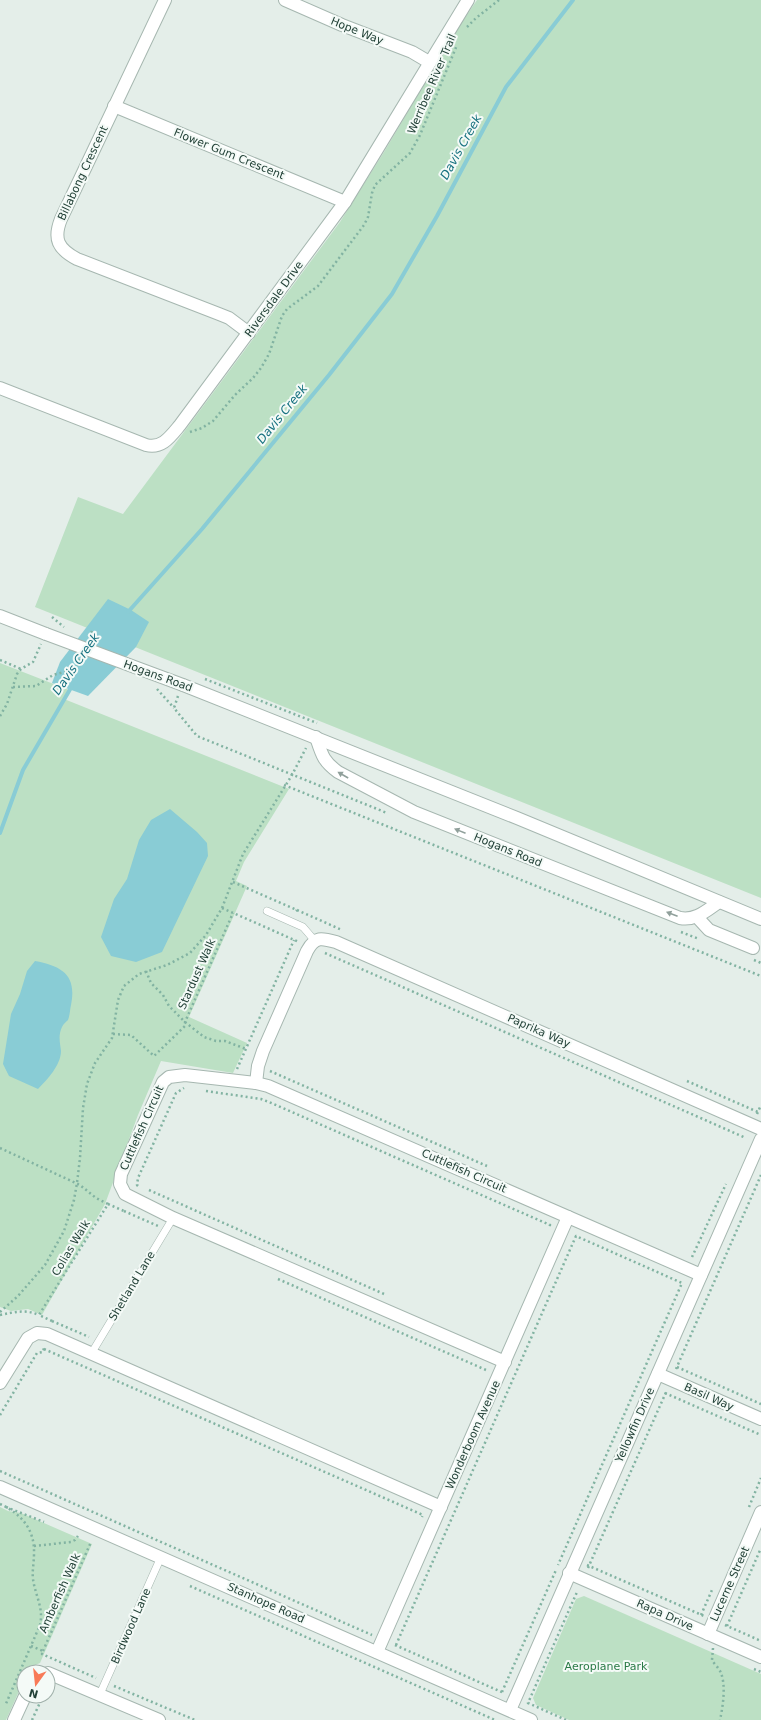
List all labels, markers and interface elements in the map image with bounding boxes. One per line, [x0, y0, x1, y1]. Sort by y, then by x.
street label: Hope Way [329, 15, 386, 48]
street label: Werribee River Trail [405, 32, 459, 136]
water label: Davis Creek [437, 111, 485, 182]
street label: Billabong Crescent [55, 123, 111, 223]
street label: Flower Gum Crescent [172, 126, 287, 182]
street label: Riversdale Drive [242, 258, 306, 339]
water label: Davis Creek [254, 381, 311, 446]
water label: Davis Creek [50, 630, 103, 698]
street label: Hogans Road [122, 657, 194, 695]
one-way arrow [337, 771, 349, 778]
one-way arrow [453, 827, 465, 833]
street label: Hogans Road [472, 830, 544, 870]
one-way arrow [665, 911, 677, 917]
street label: Stardust Walk [176, 936, 219, 1011]
street label: Paprika Way [506, 1011, 573, 1051]
street label: Cuttlefish Circuit [117, 1083, 167, 1173]
street label: Cuttlefish Circuit [419, 1146, 509, 1196]
street label: Colias Walk [49, 1217, 93, 1278]
street label: Shetland Lane [106, 1249, 158, 1323]
street label: Wonderboom Avenue [443, 1378, 503, 1491]
street label: Basil Way [682, 1380, 736, 1414]
street label: Yellowfin Drive [612, 1385, 657, 1465]
street label: Lucerne Street [708, 1544, 753, 1624]
street label: Amberfish Walk [37, 1551, 84, 1635]
street label: Stanhope Road [225, 1580, 307, 1626]
street label: Birdwood Lane [108, 1586, 154, 1666]
street label: Rapa Drive [635, 1597, 696, 1633]
park label: Aeroplane Park [565, 1660, 648, 1673]
north arrow [16, 1664, 56, 1704]
text: N [27, 1686, 40, 1701]

